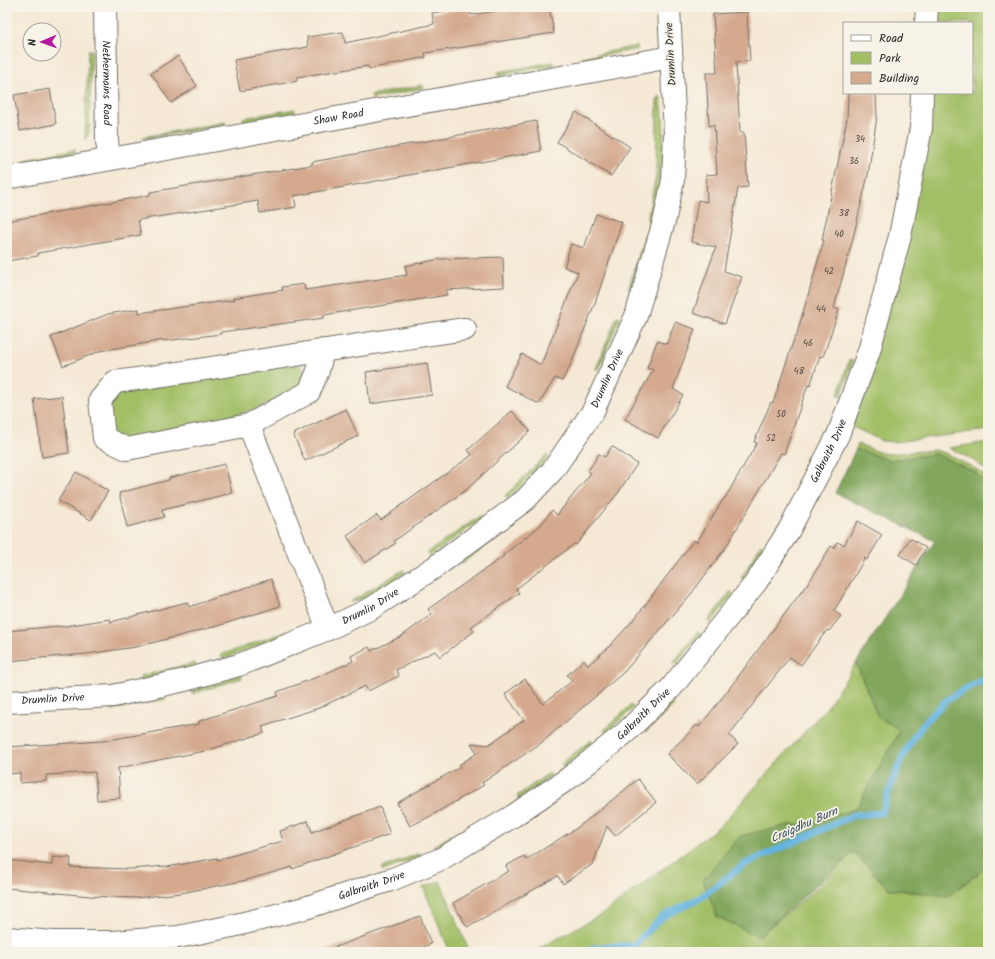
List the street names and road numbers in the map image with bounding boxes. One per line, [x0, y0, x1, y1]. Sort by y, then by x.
street label: Drumlin Drive [660, 22, 682, 86]
street label: Nethermains Road [96, 40, 116, 126]
street label: Shaw Road [312, 104, 366, 131]
street label: Drumlin Drive [586, 346, 629, 411]
street label: Galbraith Drive [806, 417, 852, 486]
street label: Drumlin Drive [339, 584, 403, 630]
street label: Galbraith Drive [613, 684, 675, 745]
street label: Drumlin Drive [21, 689, 85, 710]
street label: Galbraith Drive [336, 866, 408, 905]

